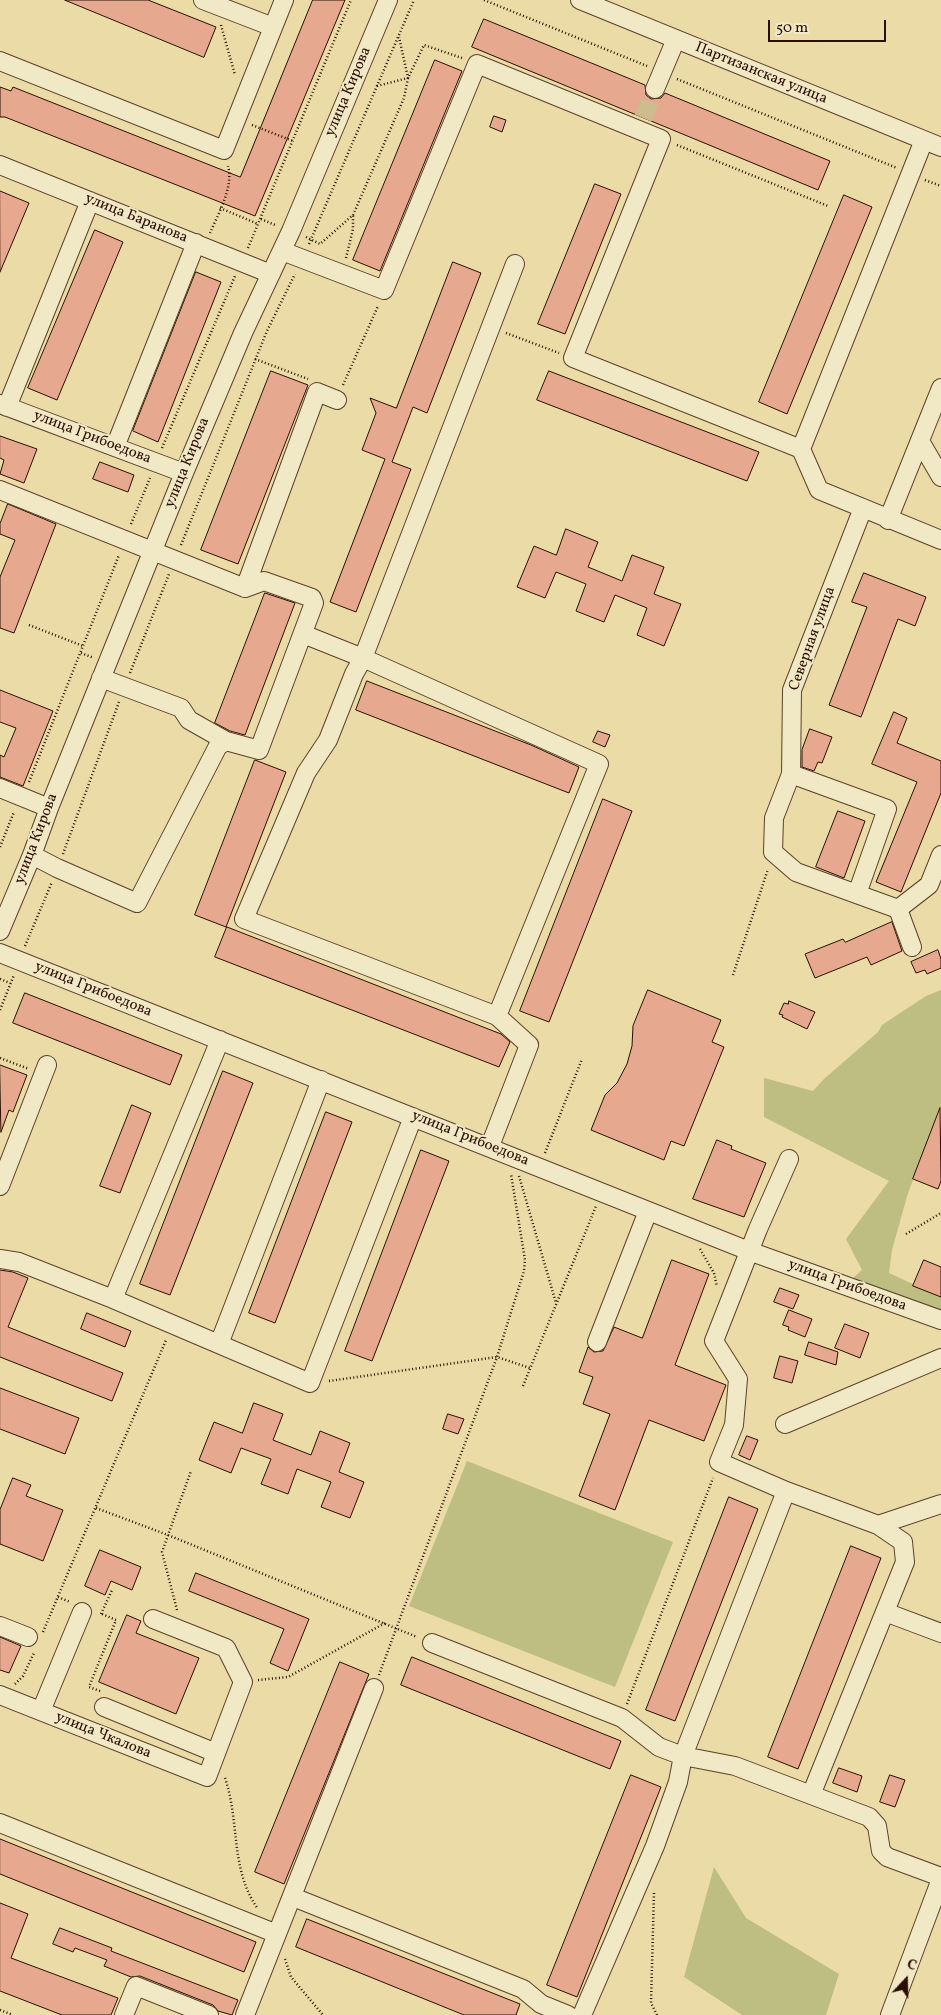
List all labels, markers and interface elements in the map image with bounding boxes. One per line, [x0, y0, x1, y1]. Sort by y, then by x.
scale bar [771, 10, 888, 42]
text: 50 m [776, 18, 808, 39]
street label: Партизанская улица [692, 39, 830, 109]
street label: улица Кирова [322, 44, 376, 140]
street label: улица Баранова [82, 190, 190, 248]
street label: улица Грибоедова [30, 407, 154, 469]
street label: улица Кирова [162, 415, 214, 511]
street label: Северная улица [786, 585, 840, 693]
street label: улица Кирова [11, 791, 63, 887]
street label: улица Грибоедова [32, 958, 154, 1022]
street label: улица Грибоедова [409, 1107, 531, 1171]
street label: улица Грибоедова [785, 1256, 909, 1316]
street label: улица Чкалова [52, 1709, 154, 1763]
north arrow [881, 1955, 931, 2005]
text: С [904, 1955, 919, 1976]

